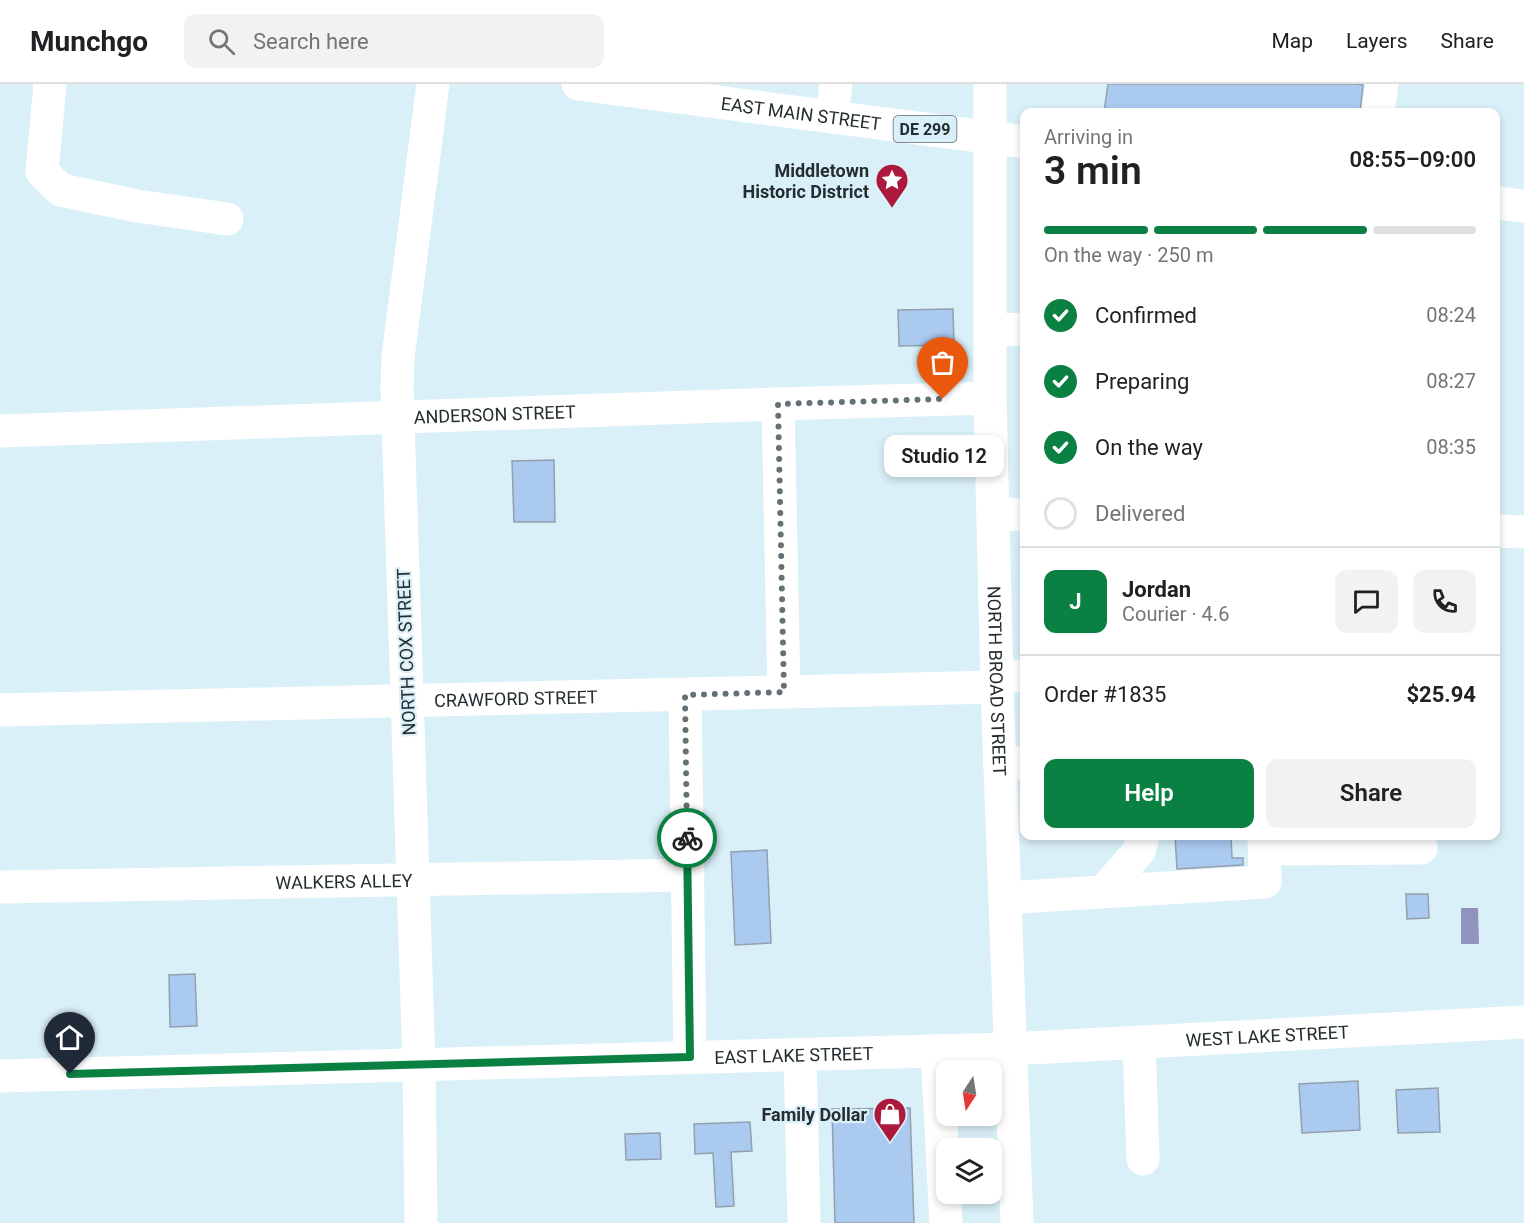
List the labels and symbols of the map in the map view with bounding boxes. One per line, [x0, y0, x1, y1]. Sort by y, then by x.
street label: EAST MAIN STREET [720, 92, 883, 134]
road number: DE 299 [894, 116, 956, 142]
place label: Middletown Historic District [742, 160, 869, 202]
place icon: Middletown Historic District [874, 162, 910, 209]
pin [917, 337, 968, 399]
street label: ANDERSON STREET [413, 401, 576, 427]
callout: Studio 12 [883, 435, 1003, 477]
street label: NORTH COX STREET [393, 568, 419, 736]
street label: NORTH BROAD STREET [984, 586, 1011, 777]
street label: CRAWFORD STREET [434, 686, 598, 710]
courier [657, 808, 717, 868]
street label: WALKERS ALLEY [275, 869, 413, 893]
pin [44, 1012, 95, 1074]
street label: WEST LAKE STREET [1185, 1021, 1350, 1050]
street label: EAST LAKE STREET [714, 1042, 874, 1067]
north arrow [936, 1060, 1002, 1126]
shop icon: Family Dollar [872, 1096, 908, 1143]
place label: Family Dollar [762, 1104, 867, 1125]

